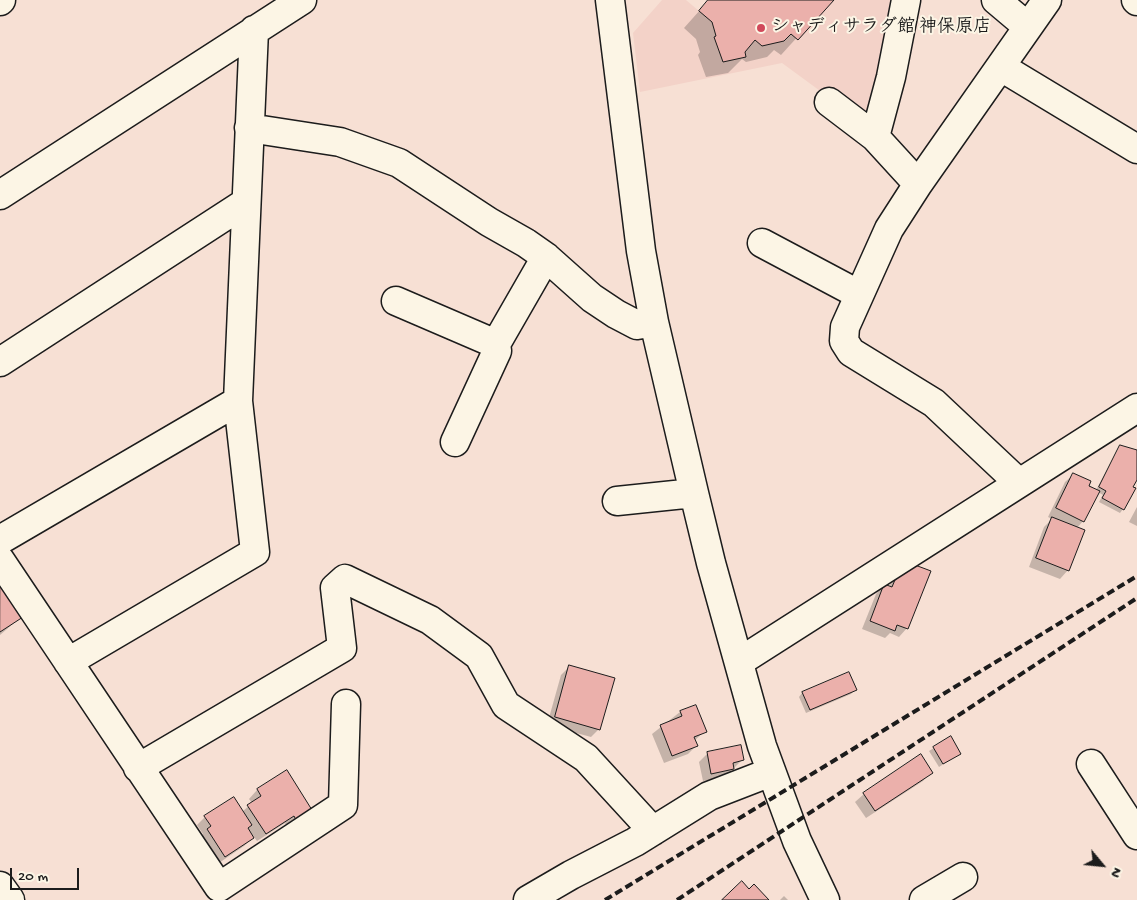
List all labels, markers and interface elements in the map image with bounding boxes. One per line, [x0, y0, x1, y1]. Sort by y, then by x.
place label: シャディサラダ館 神保原店 [771, 17, 991, 39]
marker: シャディサラダ館 神保原店 [755, 22, 767, 34]
north arrow [1077, 840, 1127, 890]
scale bar [12, 858, 81, 890]
text: N [1106, 864, 1125, 880]
text: 20 m [18, 868, 48, 886]

